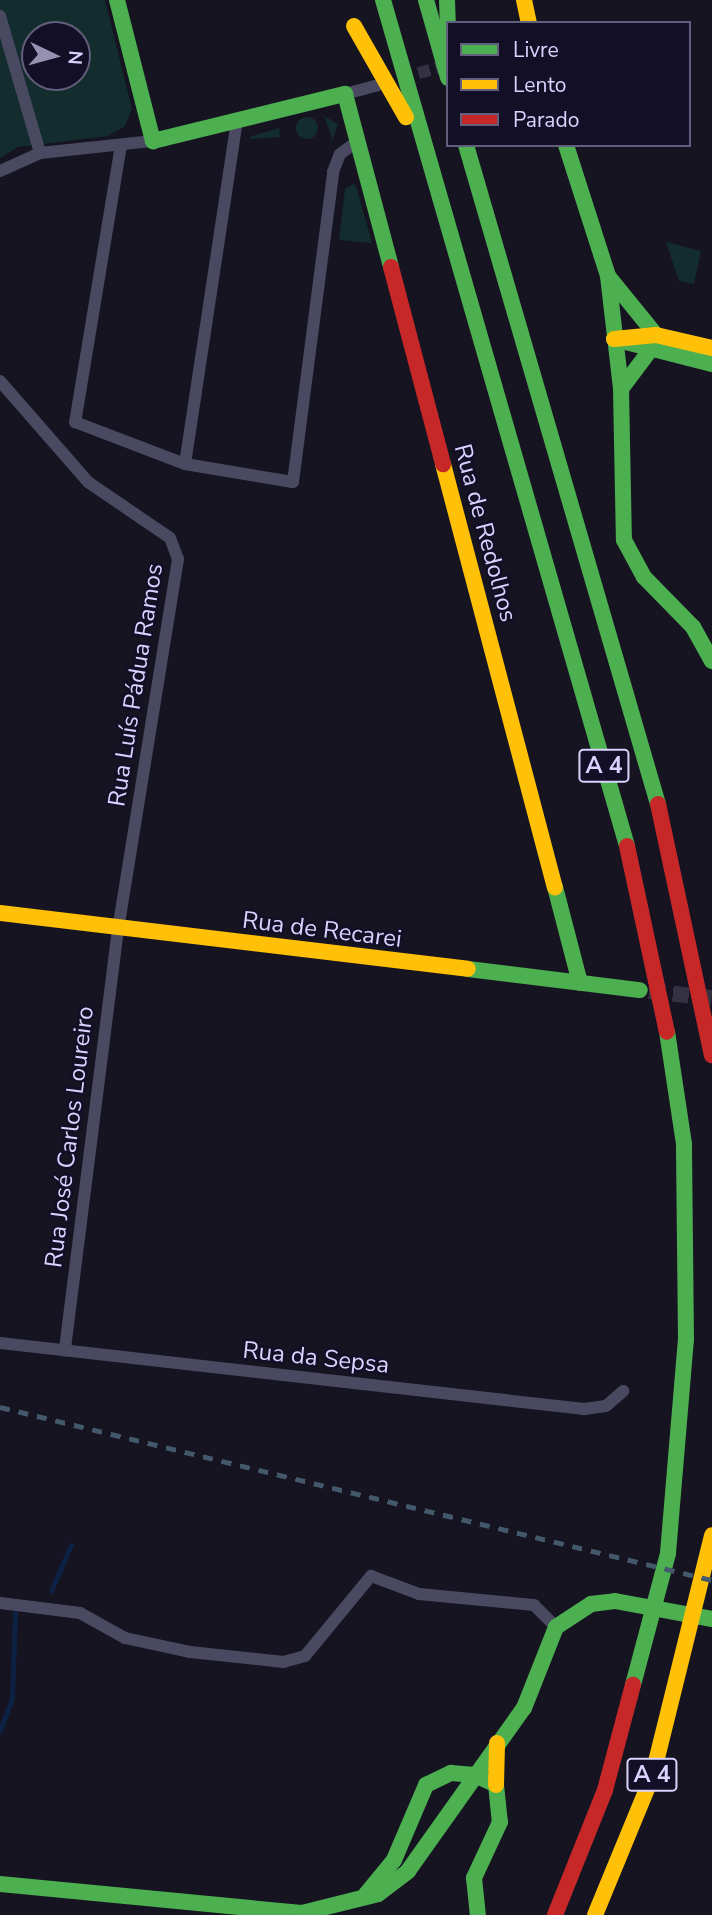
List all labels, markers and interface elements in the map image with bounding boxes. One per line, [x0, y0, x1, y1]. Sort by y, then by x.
north arrow [21, 21, 91, 91]
legend [446, 21, 691, 147]
text: Livre [513, 36, 559, 64]
text: N [61, 49, 88, 66]
text: Lento [513, 71, 566, 99]
text: Parado [513, 106, 579, 134]
street label: Rua de Redolhos [447, 441, 523, 625]
street label: Rua Luís Pádua Ramos [103, 561, 169, 809]
road number: A 4 [578, 746, 630, 786]
street label: Rua de Recarei [241, 906, 403, 954]
street label: Rua José Carlos Loureiro [40, 1005, 100, 1269]
street label: Rua da Sepsa [241, 1336, 391, 1380]
road number: A 4 [626, 1756, 678, 1795]

